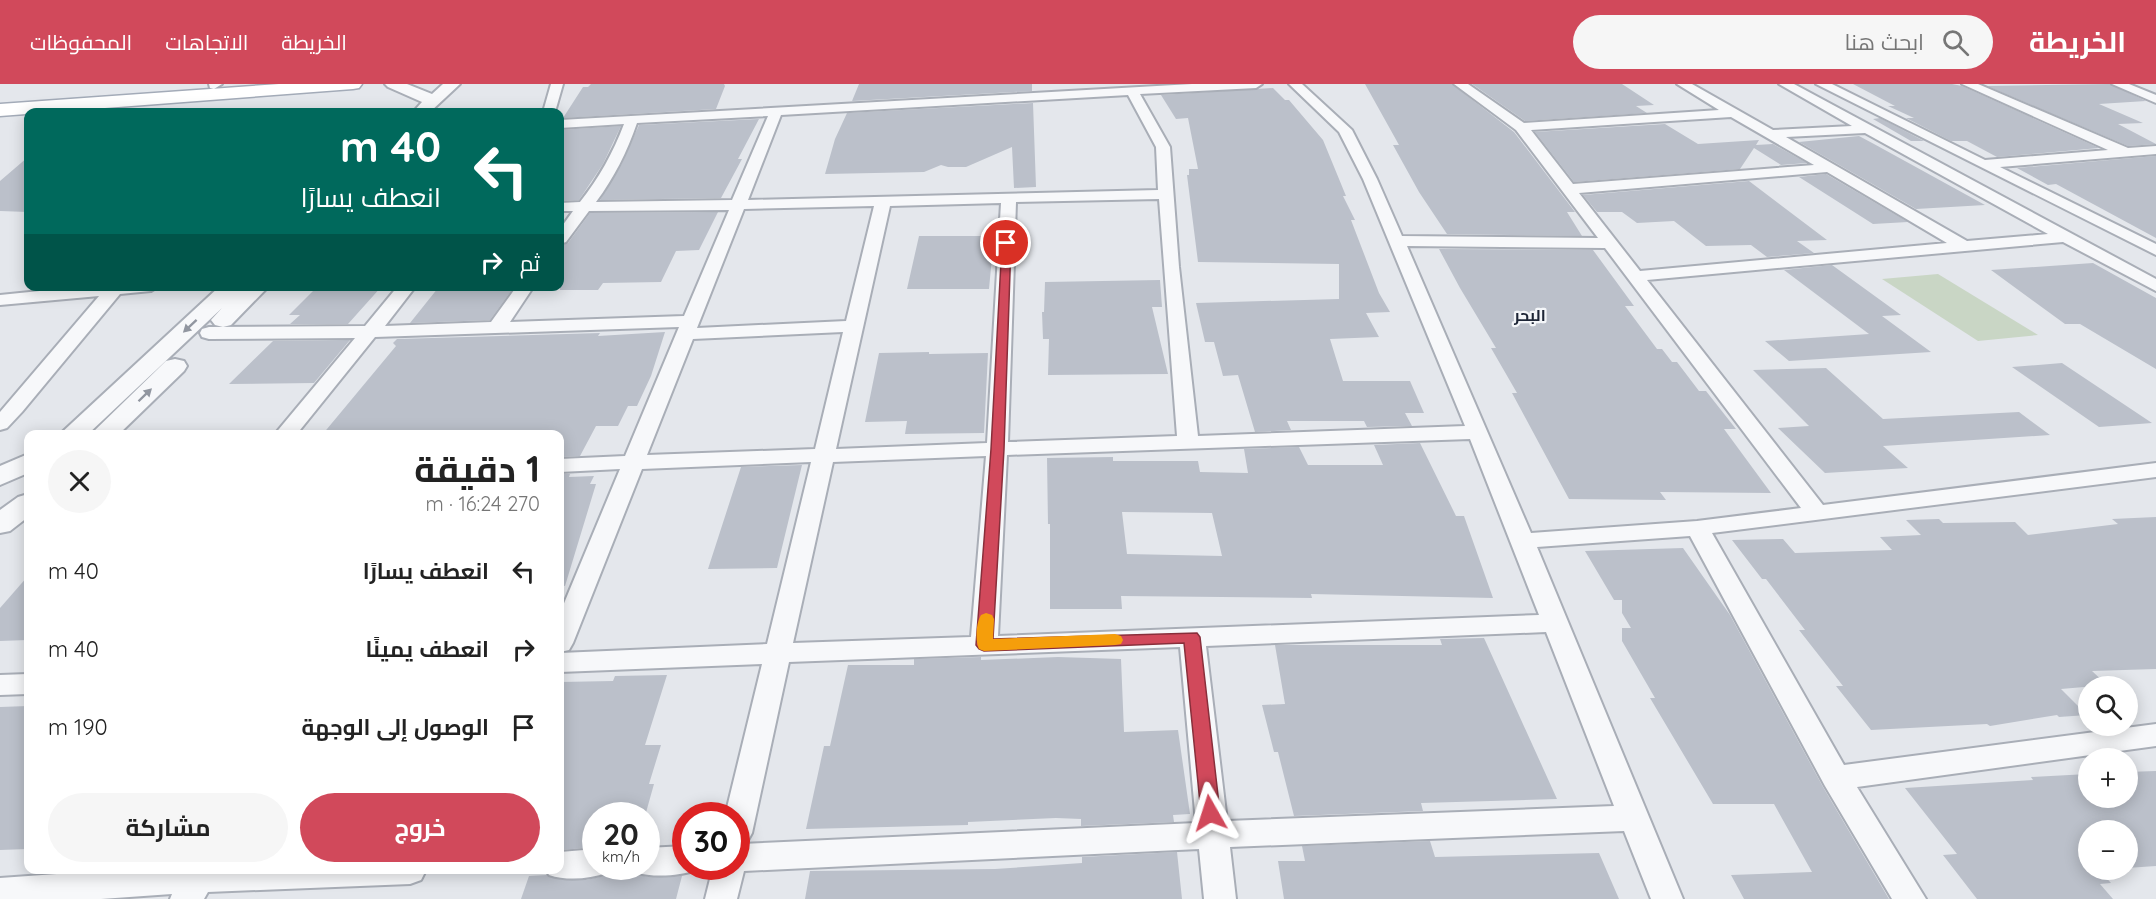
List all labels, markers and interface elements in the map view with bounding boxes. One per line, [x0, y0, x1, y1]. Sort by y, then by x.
search box [1573, 15, 1993, 69]
text: الخريطة [2029, 24, 2126, 59]
icon: search [1939, 26, 1972, 59]
text: ابحث هنا [1844, 28, 1924, 56]
text: المحفوظات [30, 29, 132, 55]
text: الاتجاهات [165, 29, 248, 55]
text: الخريطة [281, 29, 347, 55]
text: 40 m [340, 120, 441, 173]
icon: left [462, 132, 540, 210]
text: انعطف يسارًا [301, 180, 441, 214]
pin [980, 217, 1031, 268]
icon: arrive [989, 226, 1022, 259]
icon: right [475, 246, 508, 279]
text: ثم [520, 249, 540, 277]
district label: البحر [1513, 305, 1546, 325]
one-way arrow [182, 319, 197, 333]
one-way arrow [137, 388, 151, 402]
text: 1 دقيقة [414, 446, 540, 491]
button: close [48, 450, 111, 513]
text: 270 m · 16:24 [425, 491, 540, 516]
icon: left [507, 555, 540, 588]
text: 40 m [48, 557, 99, 585]
text: انعطف يسارًا [363, 557, 489, 585]
icon: right [507, 633, 540, 666]
text: 40 m [48, 635, 99, 663]
text: انعطف يمينًا [366, 635, 489, 663]
map controls [2078, 676, 2138, 880]
button: search [2078, 676, 2138, 736]
icon: arrive [507, 711, 540, 744]
text: 190 m [48, 713, 108, 741]
text: الوصول إلى الوجهة [301, 713, 489, 741]
button: + [2078, 748, 2138, 808]
position arrow [1178, 781, 1242, 845]
button: مشاركة [48, 793, 288, 862]
button: خروج [300, 793, 540, 862]
speed limit sign: 30 [672, 802, 750, 880]
text: 20 [603, 815, 639, 853]
button: − [2078, 820, 2138, 880]
text: km/h [602, 847, 640, 866]

